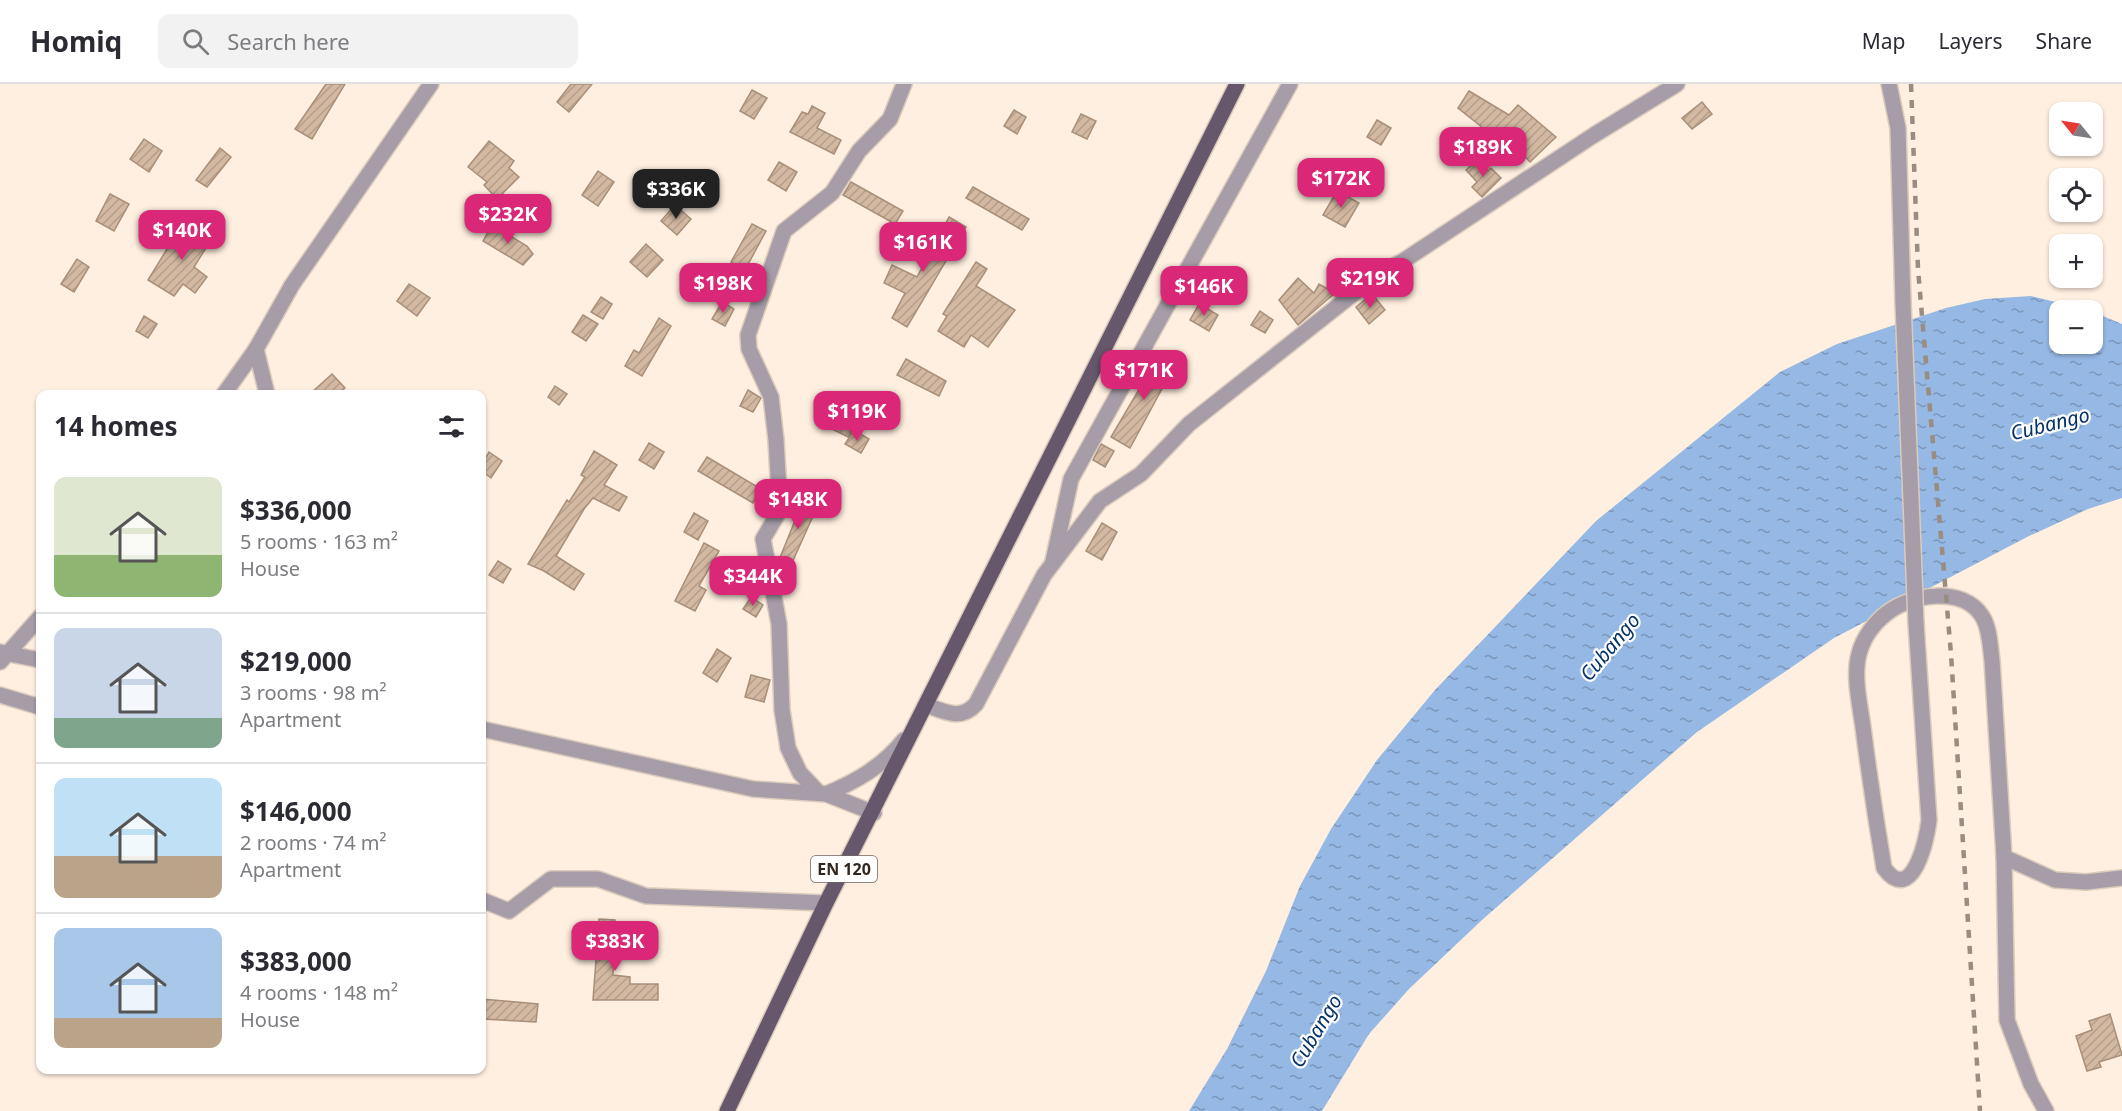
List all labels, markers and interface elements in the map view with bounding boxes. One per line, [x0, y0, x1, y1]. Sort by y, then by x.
search box [158, 14, 578, 68]
text: Homiq [30, 22, 122, 60]
icon: search [179, 25, 212, 58]
text: Search here [227, 26, 350, 56]
text: Map [1862, 27, 1906, 55]
text: Layers [1939, 27, 2003, 55]
text: Share [2036, 27, 2092, 55]
north arrow [2049, 102, 2103, 156]
map controls [2049, 102, 2103, 354]
pin: $189K [1441, 127, 1525, 178]
text: $189K [1453, 133, 1513, 160]
pin: $172K [1299, 158, 1383, 209]
text: $172K [1311, 164, 1371, 191]
button: locate [2049, 168, 2103, 222]
pin: $336K [634, 169, 718, 220]
text: $336K [646, 175, 706, 202]
pin: $232K [466, 194, 550, 245]
text: $232K [478, 200, 538, 227]
pin: $140K [140, 210, 224, 261]
text: $140K [152, 216, 212, 243]
pin: $161K [881, 222, 965, 273]
text: $161K [893, 228, 953, 255]
button: + [2049, 234, 2103, 288]
pin: $219K [1328, 258, 1412, 309]
pin: $198K [681, 263, 765, 314]
text: $219K [1340, 264, 1400, 291]
pin: $146K [1162, 266, 1246, 317]
text: $198K [693, 269, 753, 296]
text: $146K [1174, 272, 1234, 299]
button: − [2049, 300, 2103, 354]
pin: $171K [1102, 350, 1186, 401]
text: $171K [1114, 356, 1174, 383]
pin: $119K [815, 391, 899, 442]
text: $119K [827, 397, 887, 424]
water label: Cubango [2007, 401, 2092, 446]
text: 14 homes [54, 408, 178, 444]
icon: filters [435, 410, 468, 443]
pin: $148K [756, 479, 840, 530]
text: $148K [768, 485, 828, 512]
text: $336,000 [240, 492, 352, 528]
icon: home [102, 501, 174, 573]
text: 5 rooms · 163 m² [240, 528, 398, 555]
text: House [240, 555, 300, 582]
pin: $344K [711, 556, 795, 607]
text: $344K [723, 562, 783, 589]
water label: Cubango [1573, 607, 1646, 686]
text: $219,000 [240, 643, 352, 679]
icon: home [102, 652, 174, 724]
text: 3 rooms · 98 m² [240, 679, 387, 706]
text: Apartment [240, 706, 341, 733]
text: $146,000 [240, 793, 352, 829]
icon: home [102, 802, 174, 874]
text: 2 rooms · 74 m² [240, 829, 387, 856]
text: Apartment [240, 856, 341, 883]
road number: EN 120 [811, 856, 877, 882]
pin: $383K [573, 921, 657, 972]
text: $383K [585, 927, 645, 954]
text: $383,000 [240, 943, 352, 979]
icon: home [102, 952, 174, 1024]
text: 4 rooms · 148 m² [240, 979, 398, 1006]
water label: Cubango [1283, 989, 1348, 1072]
text: House [240, 1006, 300, 1033]

